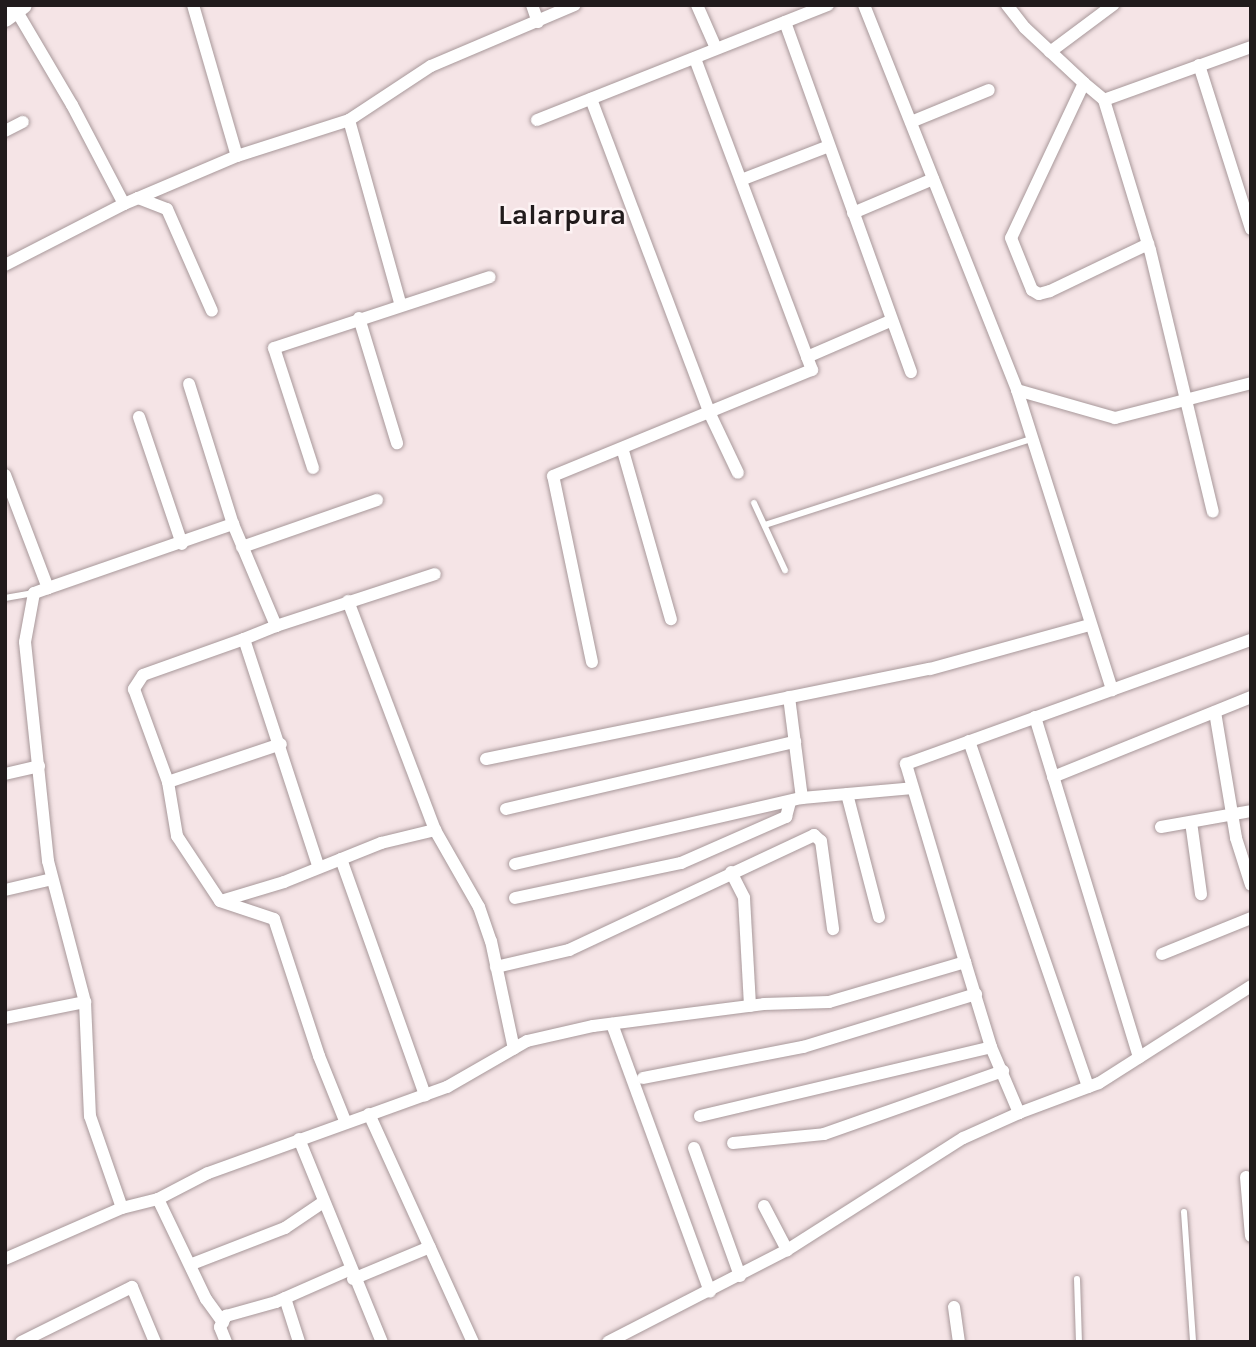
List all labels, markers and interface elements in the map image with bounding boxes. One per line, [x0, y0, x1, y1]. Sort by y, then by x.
district label: Lalarpura [498, 198, 626, 232]

